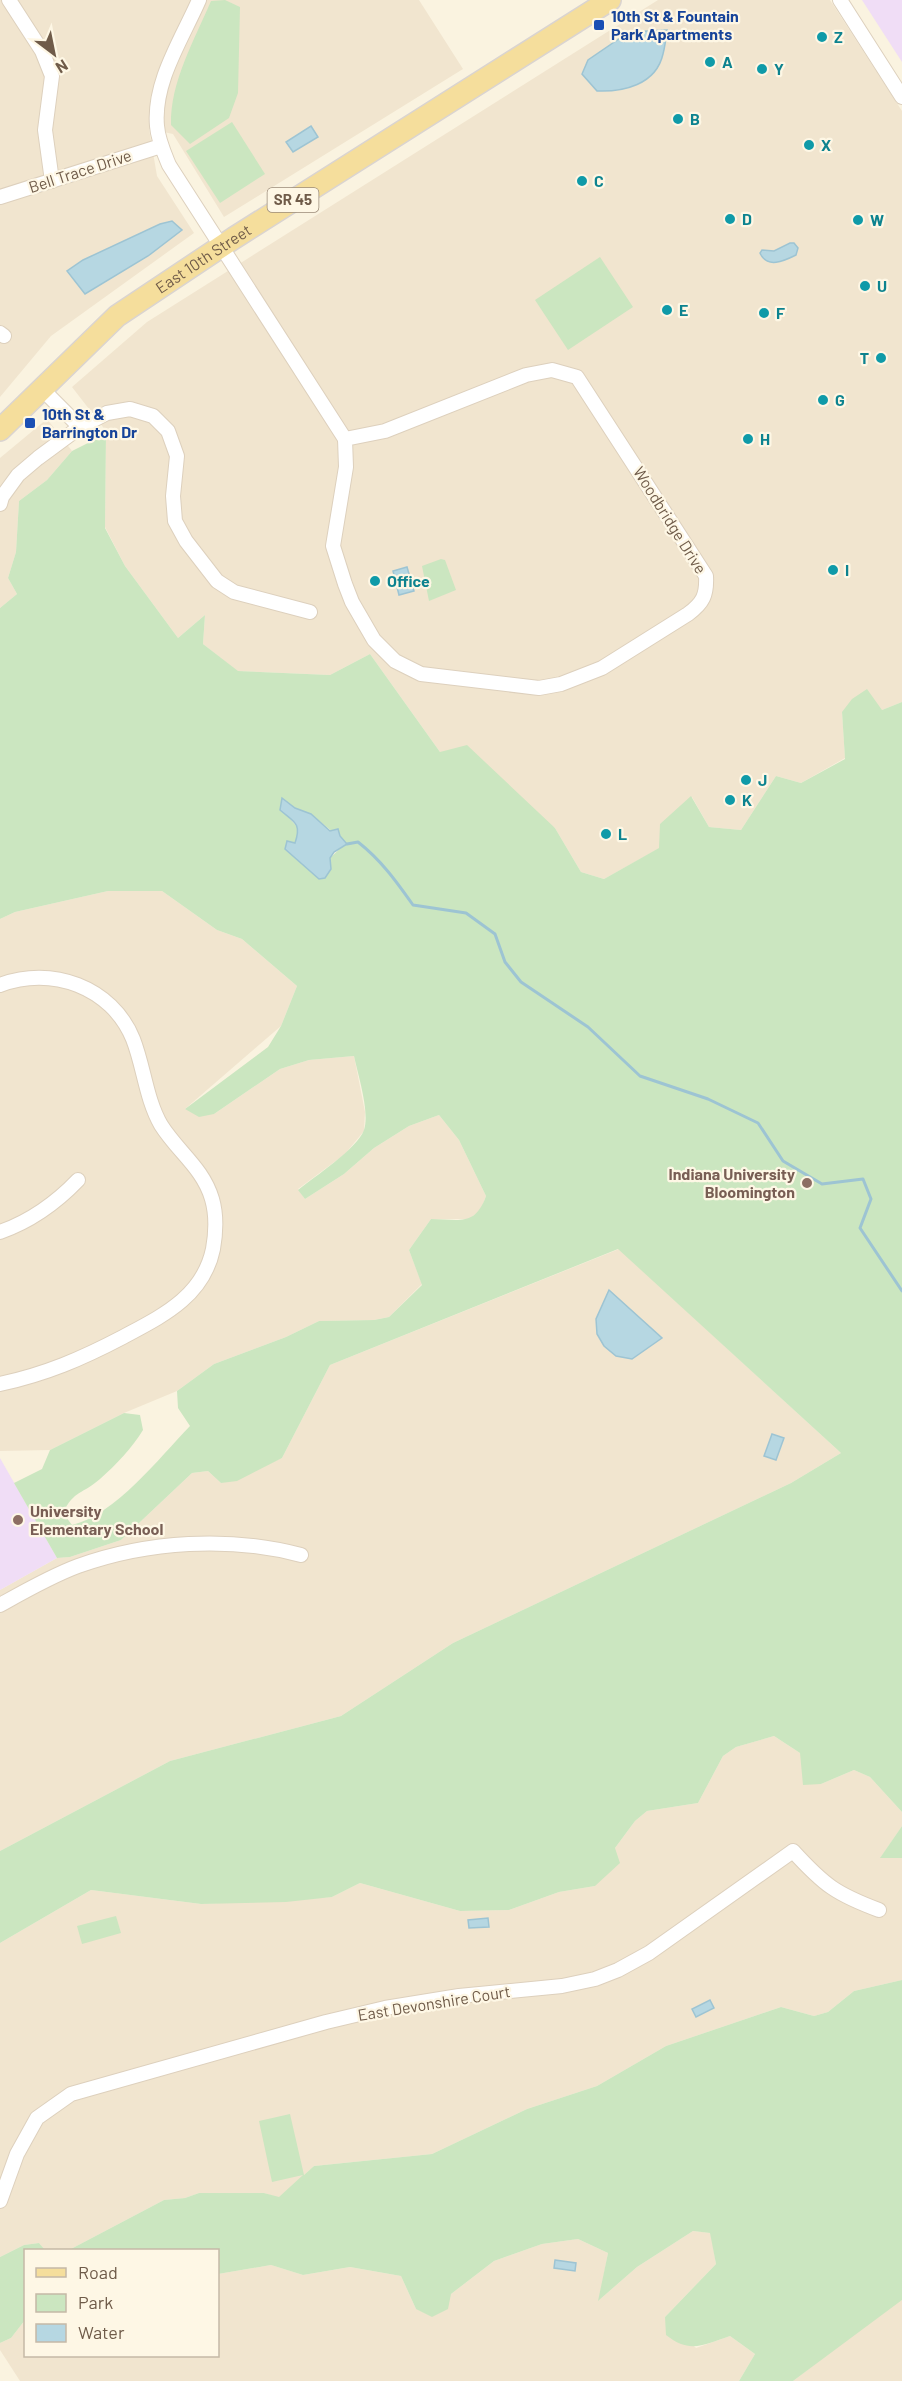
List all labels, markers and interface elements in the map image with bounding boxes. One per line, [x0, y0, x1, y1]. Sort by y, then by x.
place label: 10th St & Fountain Park Apartments [611, 6, 739, 43]
marker: 10th St & Fountain Park Apartments [592, 18, 606, 32]
north arrow [24, 24, 84, 84]
place label: Z [834, 27, 843, 46]
marker: Z [815, 30, 829, 44]
place label: A [722, 52, 733, 71]
marker: A [703, 55, 717, 69]
text: N [53, 56, 72, 78]
place label: Y [774, 59, 784, 78]
marker: Y [755, 62, 769, 76]
place label: B [690, 109, 700, 128]
marker: B [671, 112, 685, 126]
place label: X [821, 135, 831, 154]
marker: X [802, 138, 816, 152]
street label: Bell Trace Drive [26, 145, 134, 196]
place label: C [594, 171, 604, 190]
marker: C [575, 174, 589, 188]
road number: SR 45 [268, 188, 318, 212]
place label: D [742, 209, 752, 228]
place label: W [870, 210, 884, 229]
marker: D [723, 212, 737, 226]
marker: W [851, 213, 865, 227]
street label: East 10th Street [152, 220, 254, 297]
place label: U [877, 276, 887, 295]
marker: U [858, 279, 872, 293]
place label: E [679, 300, 688, 319]
marker: E [660, 303, 674, 317]
place label: F [776, 303, 785, 322]
marker: F [757, 306, 771, 320]
place label: T [860, 348, 869, 367]
marker: T [874, 351, 888, 365]
place label: G [835, 390, 845, 409]
marker: G [816, 393, 830, 407]
place label: 10th St & Barrington Dr [42, 404, 137, 441]
marker: 10th St & Barrington Dr [23, 416, 37, 430]
place label: H [760, 429, 770, 448]
marker: H [741, 432, 755, 446]
street label: Woodbridge Drive [630, 463, 711, 577]
place label: I [845, 560, 849, 579]
marker: I [826, 563, 840, 577]
place label: Office [387, 571, 430, 590]
marker: Office [368, 574, 382, 588]
place label: J [758, 770, 767, 789]
marker: J [739, 773, 753, 787]
place label: K [742, 790, 752, 809]
marker: K [723, 793, 737, 807]
place label: L [618, 824, 627, 843]
marker: L [599, 827, 613, 841]
place label: Indiana University Bloomington [668, 1164, 795, 1201]
marker: Indiana University Bloomington [800, 1176, 814, 1190]
place label: University Elementary School [30, 1501, 164, 1538]
marker: University Elementary School [11, 1513, 25, 1527]
street label: East Devonshire Court [356, 1981, 512, 2024]
legend [24, 2249, 219, 2357]
text: Road [78, 2261, 118, 2283]
text: Park [78, 2291, 113, 2313]
text: Water [78, 2321, 125, 2343]

